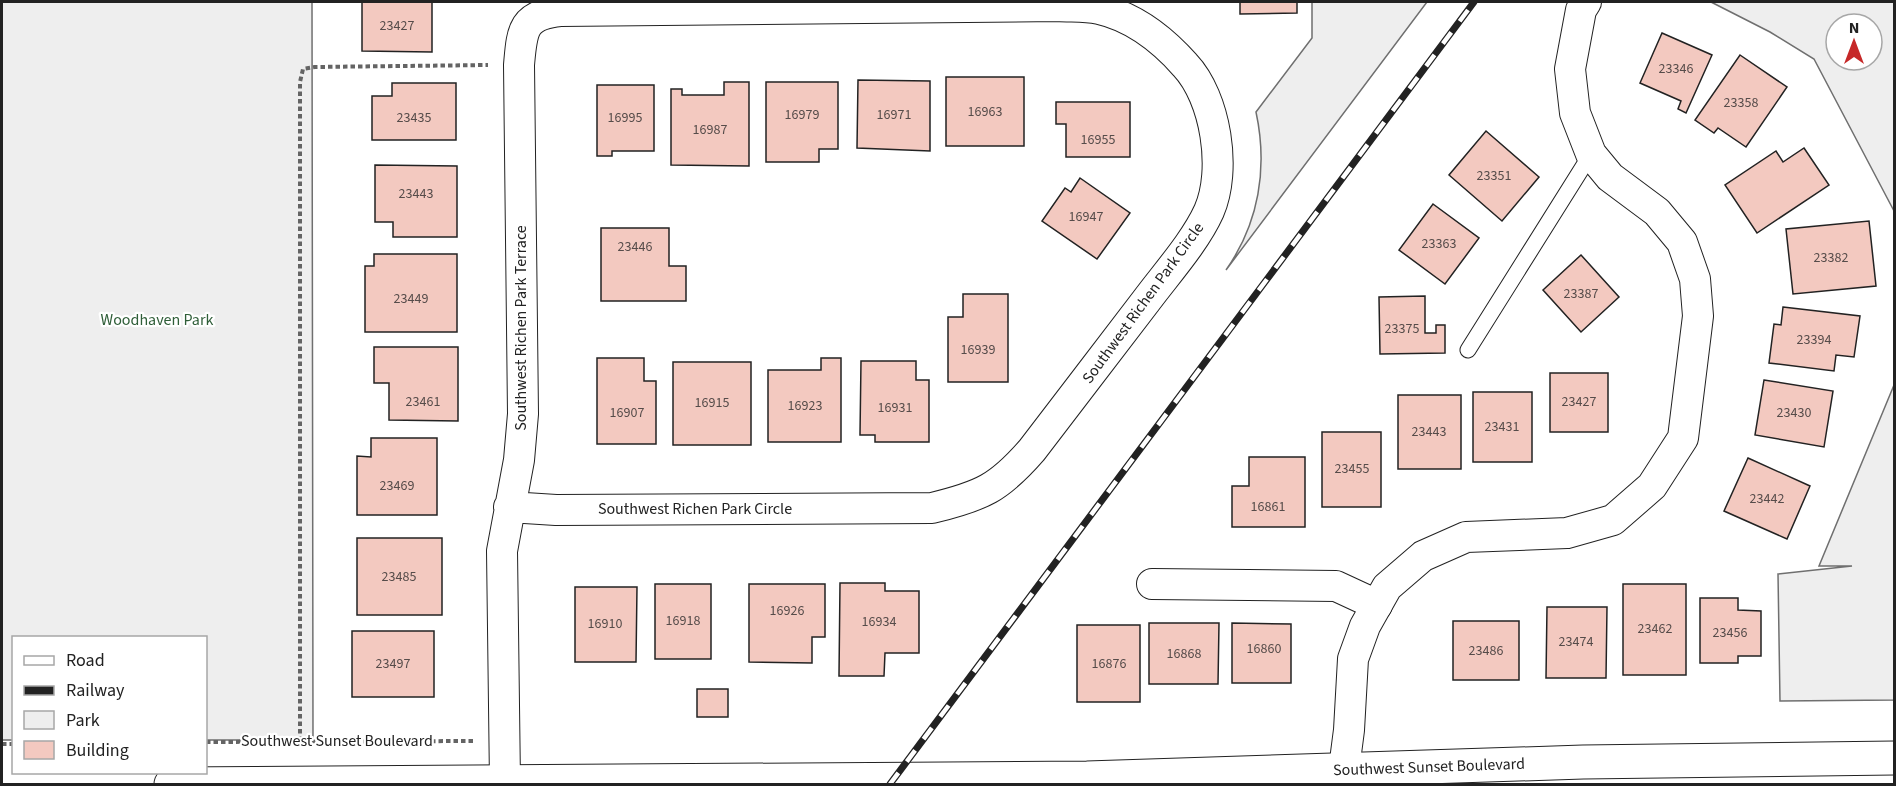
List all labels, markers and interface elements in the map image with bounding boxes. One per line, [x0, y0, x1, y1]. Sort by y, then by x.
north arrow [1824, 12, 1884, 72]
house number: 23427 [380, 16, 414, 36]
text: N [1849, 17, 1859, 39]
house number: 23346 [1659, 59, 1693, 79]
house number: 23358 [1724, 93, 1758, 113]
house number: 16963 [968, 102, 1002, 122]
house number: 16979 [785, 105, 819, 125]
house number: 16971 [877, 105, 911, 125]
house number: 23435 [397, 108, 431, 128]
house number: 16995 [608, 108, 642, 128]
house number: 16987 [693, 120, 727, 140]
house number: 16955 [1081, 130, 1115, 150]
house number: 23351 [1477, 166, 1511, 186]
house number: 23443 [399, 184, 433, 204]
house number: 16947 [1069, 207, 1103, 227]
street label: Southwest Richen Park Circle [1077, 218, 1209, 388]
street label: Southwest Richen Park Terrace [510, 225, 532, 431]
house number: 23363 [1422, 234, 1456, 254]
house number: 23446 [618, 237, 652, 257]
house number: 23382 [1814, 248, 1848, 268]
house number: 23387 [1564, 284, 1598, 304]
house number: 23449 [394, 289, 428, 309]
park label: Woodhaven Park [101, 309, 213, 331]
house number: 23375 [1385, 319, 1419, 339]
house number: 23394 [1797, 330, 1831, 350]
house number: 16939 [961, 340, 995, 360]
house number: 23461 [406, 392, 440, 412]
house number: 23427 [1562, 392, 1596, 412]
house number: 16915 [695, 393, 729, 413]
house number: 16923 [788, 396, 822, 416]
house number: 16931 [878, 398, 912, 418]
house number: 16907 [610, 403, 644, 423]
house number: 23430 [1777, 403, 1811, 423]
house number: 23431 [1485, 417, 1519, 437]
house number: 23443 [1412, 422, 1446, 442]
house number: 23455 [1335, 459, 1369, 479]
house number: 23469 [380, 476, 414, 496]
house number: 23442 [1750, 489, 1784, 509]
house number: 16861 [1251, 497, 1285, 517]
street label: Southwest Richen Park Circle [598, 498, 792, 520]
house number: 23485 [382, 567, 416, 587]
house number: 16926 [770, 601, 804, 621]
house number: 16918 [666, 611, 700, 631]
house number: 16934 [862, 612, 896, 632]
house number: 16910 [588, 614, 622, 634]
house number: 23462 [1638, 619, 1672, 639]
house number: 23456 [1713, 623, 1747, 643]
house number: 23474 [1559, 632, 1593, 652]
legend [12, 636, 207, 774]
house number: 16860 [1247, 639, 1281, 659]
house number: 23486 [1469, 641, 1503, 661]
house number: 16868 [1167, 644, 1201, 664]
text: Road [66, 648, 105, 673]
house number: 23497 [376, 654, 410, 674]
house number: 16876 [1092, 654, 1126, 674]
text: Railway [66, 678, 125, 703]
text: Park [66, 708, 100, 733]
street label: Southwest Sunset Boulevard [241, 730, 433, 752]
text: Building [66, 738, 129, 763]
street label: Southwest Sunset Boulevard [1333, 753, 1525, 781]

